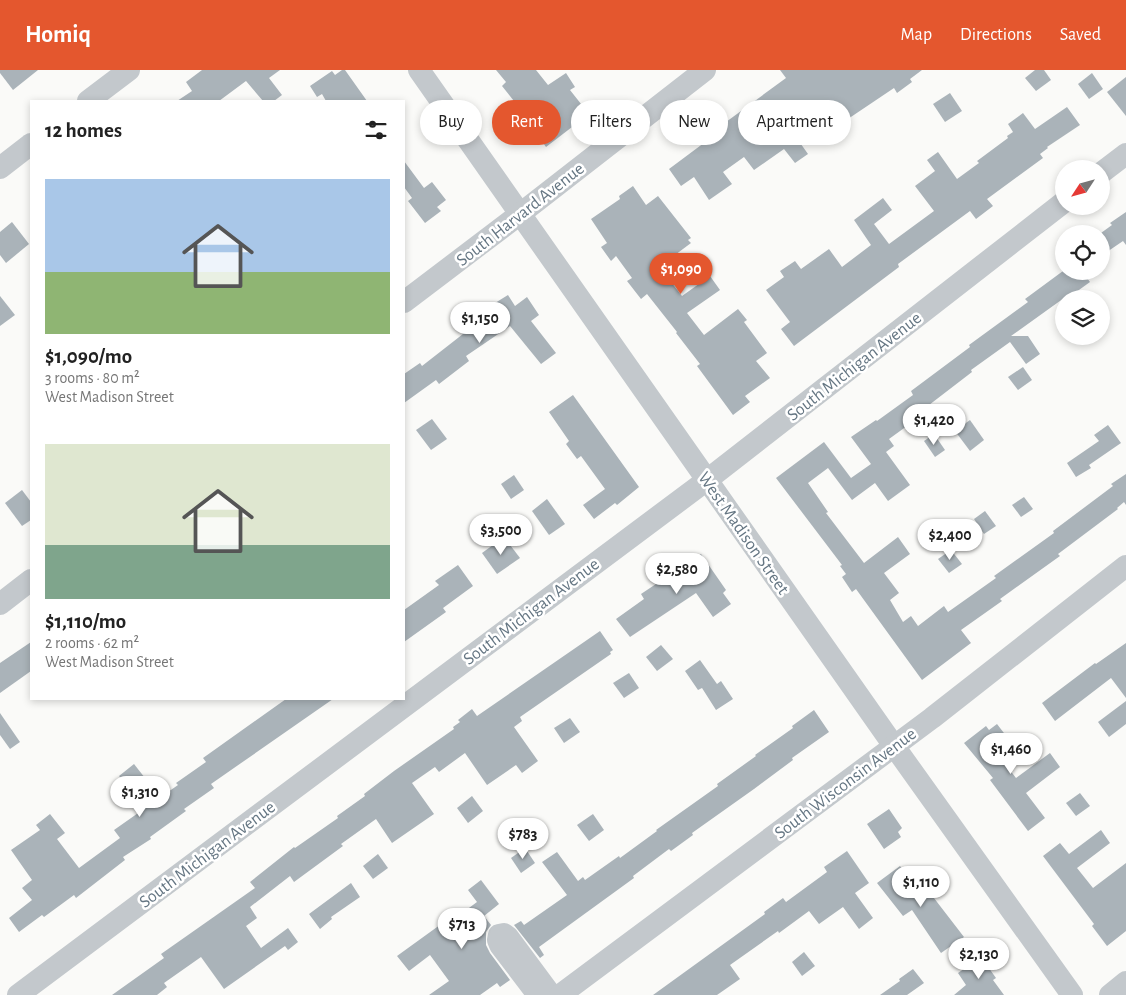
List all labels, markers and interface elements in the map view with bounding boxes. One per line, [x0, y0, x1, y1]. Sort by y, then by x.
text: Homiq [25, 23, 91, 47]
text: Map [901, 26, 932, 44]
text: Directions [960, 26, 1032, 44]
text: Saved [1060, 26, 1101, 44]
chip: Buy [420, 100, 482, 145]
chip: Rent [492, 100, 561, 145]
chip: Filters [571, 100, 650, 145]
chip: New [660, 100, 728, 145]
chip: Apartment [738, 100, 851, 145]
icon: filters [362, 116, 390, 144]
text: 12 homes [45, 120, 122, 141]
street label: South Harvard Avenue [453, 160, 588, 270]
north arrow [1055, 160, 1110, 215]
map controls [1055, 160, 1110, 345]
icon: home [173, 211, 263, 301]
button: locate [1055, 225, 1110, 280]
pin: $1,090 [640, 252, 722, 295]
text: $1,090 [660, 261, 702, 277]
button: layers [1055, 290, 1110, 345]
pin: $1,150 [439, 302, 521, 344]
street label: South Michigan Avenue [784, 309, 925, 425]
text: $1,150 [461, 310, 499, 326]
text: $1,090/mo [45, 346, 132, 367]
text: 3 rooms · 80 m² [45, 370, 140, 386]
text: West Madison Street [45, 389, 174, 405]
pin: $1,420 [893, 404, 975, 446]
text: $1,420 [914, 412, 954, 428]
street label: West Madison Street [694, 469, 792, 598]
icon: home [173, 476, 263, 566]
pin: $3,500 [460, 514, 542, 556]
pin: $2,400 [909, 518, 991, 561]
text: $3,500 [480, 522, 522, 538]
text: $2,400 [928, 527, 972, 543]
pin: $2,580 [636, 552, 718, 595]
street label: South Michigan Avenue [460, 555, 603, 669]
text: $2,580 [656, 561, 698, 577]
text: $1,110/mo [45, 611, 126, 632]
text: 2 rooms · 62 m² [45, 635, 139, 651]
text: West Madison Street [45, 654, 174, 670]
street label: South Wisconsin Avenue [772, 725, 920, 843]
pin: $1,460 [970, 732, 1052, 775]
text: $1,460 [991, 741, 1031, 757]
pin: $1,310 [99, 776, 181, 818]
text: $1,310 [121, 784, 159, 800]
street label: South Michigan Avenue [136, 798, 279, 912]
pin: $783 [493, 818, 553, 860]
text: $783 [509, 826, 537, 842]
pin: $1,110 [880, 866, 962, 908]
text: $1,110 [903, 874, 939, 890]
pin: $713 [432, 908, 492, 950]
text: $713 [449, 916, 475, 932]
pin: $2,130 [938, 938, 1020, 980]
text: $2,130 [959, 946, 999, 962]

